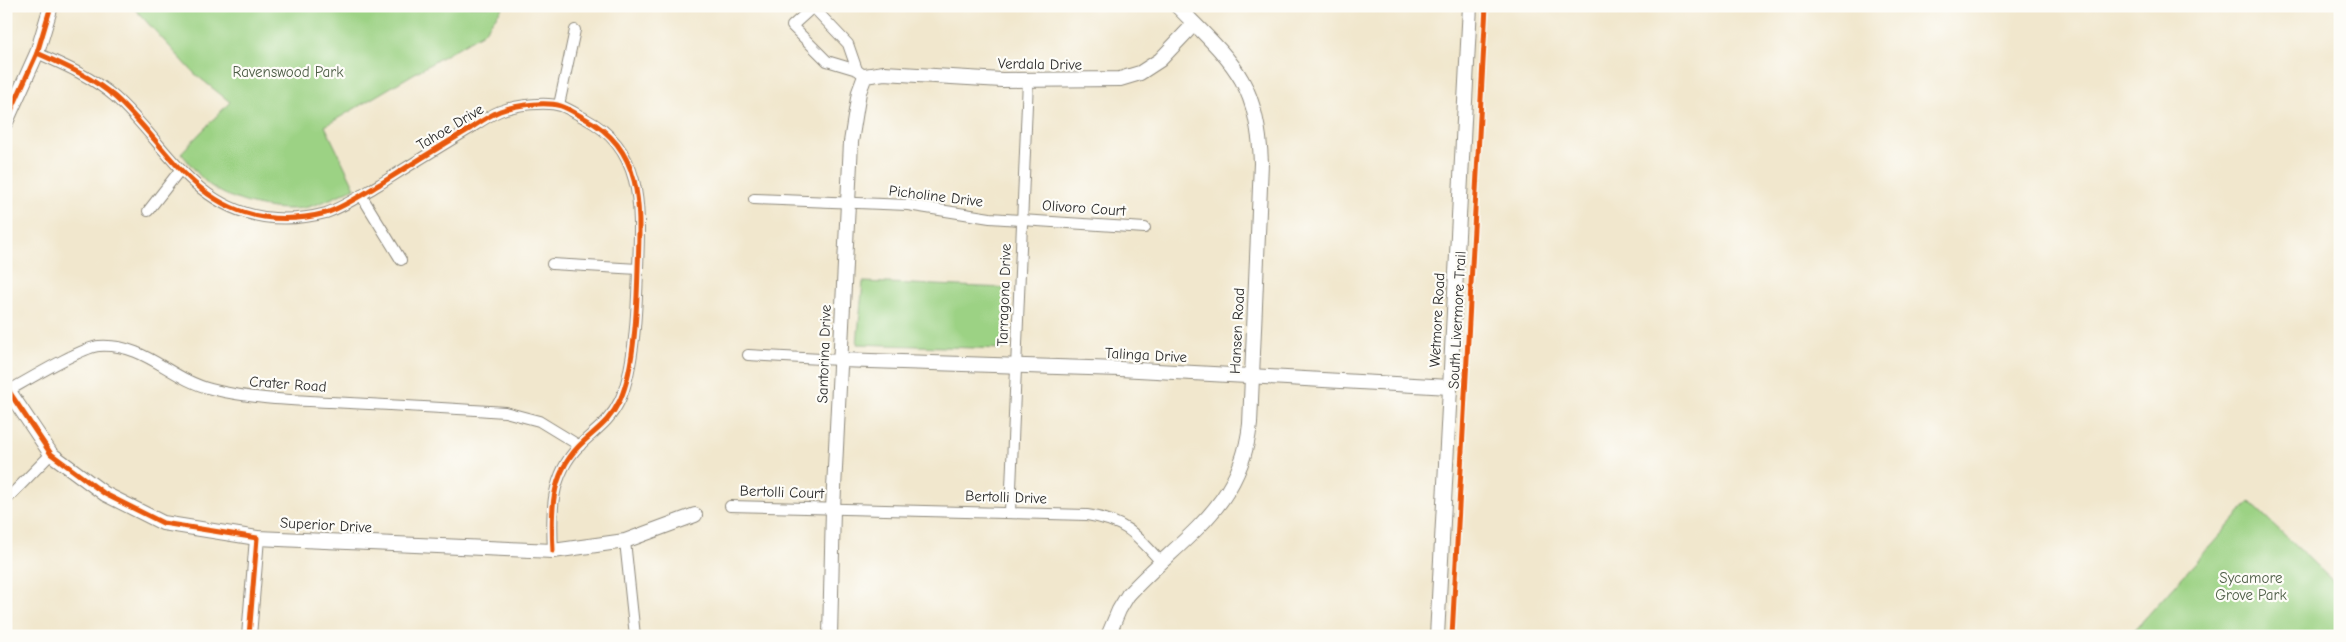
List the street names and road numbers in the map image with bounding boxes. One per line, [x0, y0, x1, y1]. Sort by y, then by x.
street label: Verdala Drive [998, 54, 1083, 74]
street label: Tahoe Drive [413, 100, 487, 154]
street label: Picholine Drive [888, 181, 985, 211]
street label: Olivoro Court [1041, 196, 1127, 220]
street label: Tarragona Drive [993, 243, 1015, 347]
street label: South Livermore Trail [1444, 251, 1470, 389]
street label: Wetmore Road [1426, 272, 1448, 368]
street label: Hansen Road [1226, 287, 1248, 375]
street label: Santorina Drive [813, 304, 835, 404]
street label: Talinga Drive [1105, 344, 1188, 366]
street label: Crater Road [249, 372, 327, 396]
street label: Bertolli Court [739, 482, 825, 502]
street label: Bertolli Drive [965, 487, 1048, 507]
street label: Superior Drive [280, 514, 373, 536]

